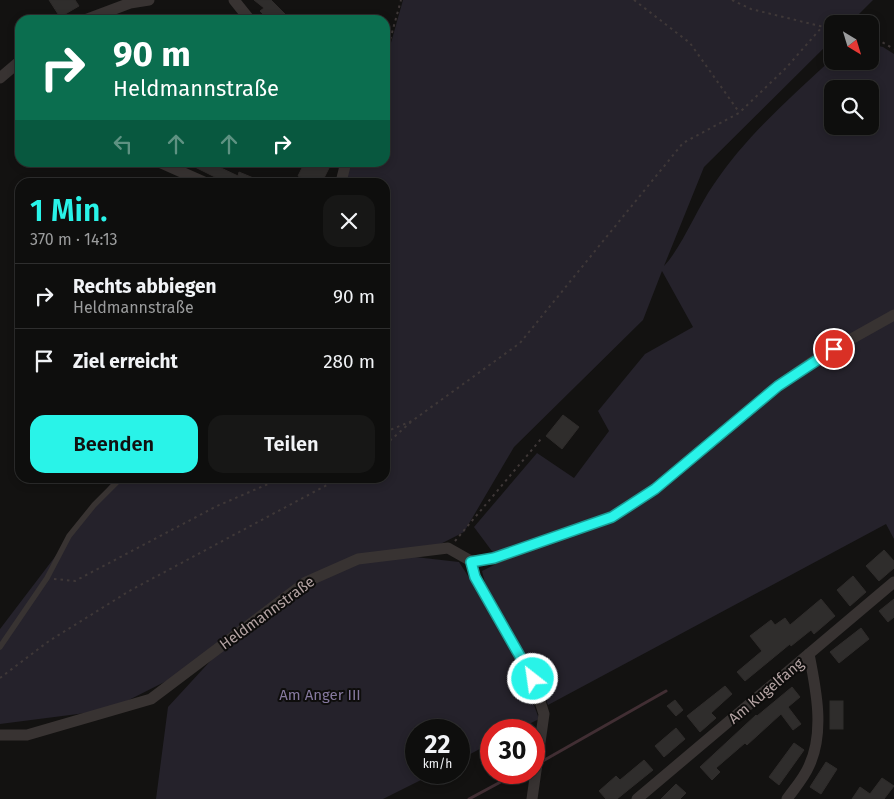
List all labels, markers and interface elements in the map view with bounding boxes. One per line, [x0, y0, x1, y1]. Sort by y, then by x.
north arrow [824, 15, 879, 70]
map controls [824, 15, 879, 135]
text: 90 m [113, 33, 191, 75]
icon: right [30, 35, 95, 100]
text: Heldmannstraße [113, 75, 279, 102]
button: search [824, 80, 879, 135]
icon: left [109, 130, 137, 158]
icon: ahead [162, 130, 190, 158]
icon: ahead [215, 130, 243, 158]
icon: right [268, 130, 296, 158]
text: 1 Min. [30, 193, 108, 229]
button: close [323, 195, 375, 247]
text: 370 m · 14:13 [30, 230, 118, 249]
text: Rechts abbiegen [73, 275, 216, 298]
icon: right [30, 282, 58, 310]
text: 90 m [333, 285, 375, 308]
text: Heldmannstraße [73, 298, 194, 317]
pin [813, 328, 855, 370]
icon: arrive [820, 335, 848, 363]
icon: arrive [30, 347, 58, 375]
text: Ziel erreicht [73, 350, 178, 373]
text: 280 m [323, 350, 375, 373]
button: Beenden [30, 415, 198, 473]
button: Teilen [208, 415, 375, 473]
street label: Heldmannstraße [216, 572, 318, 654]
position arrow [506, 652, 558, 704]
street label: Am Kugelfang [725, 654, 807, 728]
park label: Am Anger III [279, 686, 361, 704]
speed limit sign: 30 [480, 719, 545, 784]
text: 22 [425, 730, 450, 760]
text: km/h [423, 757, 452, 771]

